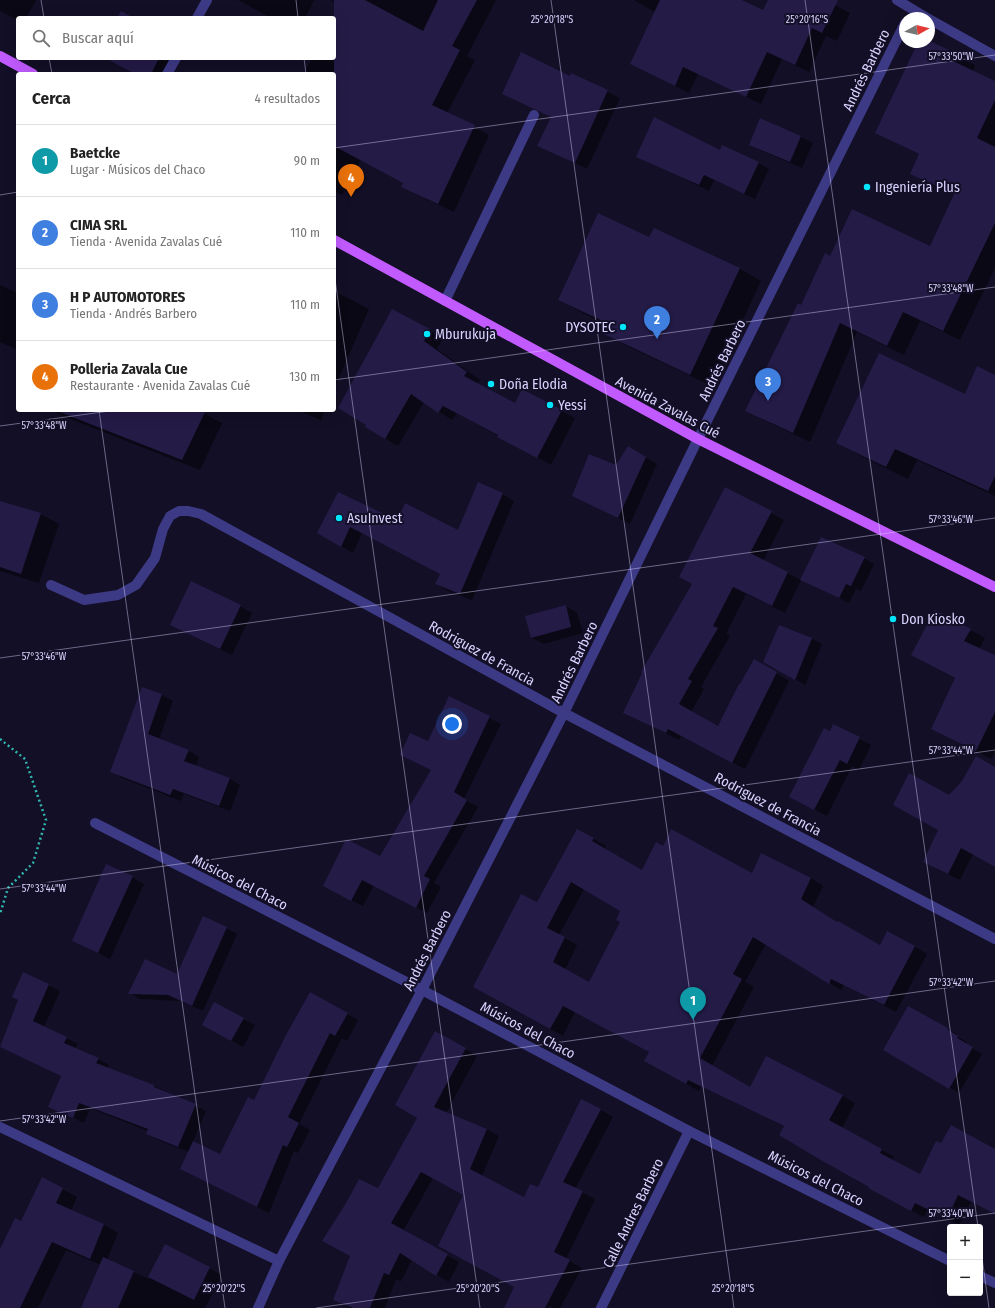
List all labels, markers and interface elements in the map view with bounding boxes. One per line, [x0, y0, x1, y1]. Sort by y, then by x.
north arrow [899, 12, 935, 48]
text: 25°20'18"S [531, 14, 573, 26]
text: 25°20'16"S [786, 14, 828, 26]
search box [16, 16, 336, 60]
icon: search [30, 27, 52, 49]
street label: Andrés Barbero [839, 27, 894, 114]
text: Buscar aquí [62, 29, 134, 47]
text: 57°33'50"W [928, 51, 974, 63]
text: Cerca [32, 88, 71, 109]
text: 4 resultados [254, 91, 320, 106]
text: Baetcke [70, 144, 120, 162]
text: 1 [42, 153, 48, 168]
text: 90 m [294, 153, 320, 168]
text: Lugar · Músicos del Chaco [70, 162, 205, 177]
pin: 4 [338, 164, 364, 197]
place label: Ingeniería Plus [875, 179, 960, 196]
marker: Ingeniería Plus [862, 182, 872, 192]
text: CIMA SRL [70, 216, 127, 234]
text: 2 [42, 225, 48, 240]
text: 110 m [290, 225, 320, 240]
text: Tienda · Avenida Zavalas Cué [70, 234, 222, 249]
text: 57°33'48"W [929, 283, 974, 295]
text: H P AUTOMOTORES [70, 288, 185, 306]
text: 3 [42, 297, 48, 312]
text: 110 m [290, 297, 320, 312]
text: Tienda · Andrés Barbero [70, 306, 197, 321]
pin: 2 [644, 306, 670, 339]
street label: Andrés Barbero [695, 317, 750, 404]
place label: DYSOTEC [565, 319, 615, 336]
marker: DYSOTEC [618, 322, 628, 332]
place label: Mburukuja [435, 326, 496, 343]
marker: Mburukuja [422, 329, 432, 339]
text: Polleria Zavala Cue [70, 360, 188, 378]
pin: 3 [755, 368, 781, 401]
text: 4 [42, 369, 48, 384]
text: 130 m [289, 369, 320, 384]
street label: Avenida Zavalas Cué [613, 373, 723, 442]
place label: Doña Elodia [499, 376, 568, 393]
text: Restaurante · Avenida Zavalas Cué [70, 378, 250, 393]
marker: Doña Elodia [486, 379, 496, 389]
place label: Yessi [558, 397, 586, 414]
marker: Yessi [545, 400, 555, 410]
text: 57°33'48"W [22, 420, 67, 432]
place label: AsuInvest [347, 510, 403, 527]
marker: AsuInvest [334, 513, 344, 523]
text: 57°33'46"W [929, 514, 974, 526]
place label: Don Kiosko [901, 611, 965, 628]
marker: Don Kiosko [888, 614, 898, 624]
street label: Rodriguez de Francia [426, 617, 538, 690]
street label: Andrés Barbero [547, 619, 602, 706]
text: 57°33'46"W [22, 651, 67, 663]
your location [442, 714, 462, 734]
text: 57°33'44"W [929, 745, 974, 757]
street label: Rodriguez de Francia [711, 769, 824, 840]
street label: Músicos del Chaco [189, 851, 290, 914]
text: 57°33'44"W [22, 883, 67, 895]
street label: Andrés Barbero [400, 907, 455, 994]
text: 57°33'42"W [929, 977, 974, 989]
pin: 1 [680, 987, 706, 1020]
street label: Músicos del Chaco [477, 998, 578, 1063]
text: 57°33'42"W [22, 1114, 67, 1126]
street label: Músicos del Chaco [765, 1147, 866, 1210]
street label: Calle Andres Barbero [600, 1156, 667, 1271]
text: 57°33'40"W [928, 1208, 974, 1220]
map controls [947, 1224, 983, 1296]
button: + [947, 1224, 983, 1260]
button: − [947, 1260, 983, 1296]
text: 25°20'22"S [203, 1283, 245, 1295]
text: 25°20'20"S [456, 1283, 500, 1295]
text: 25°20'18"S [712, 1283, 754, 1295]

